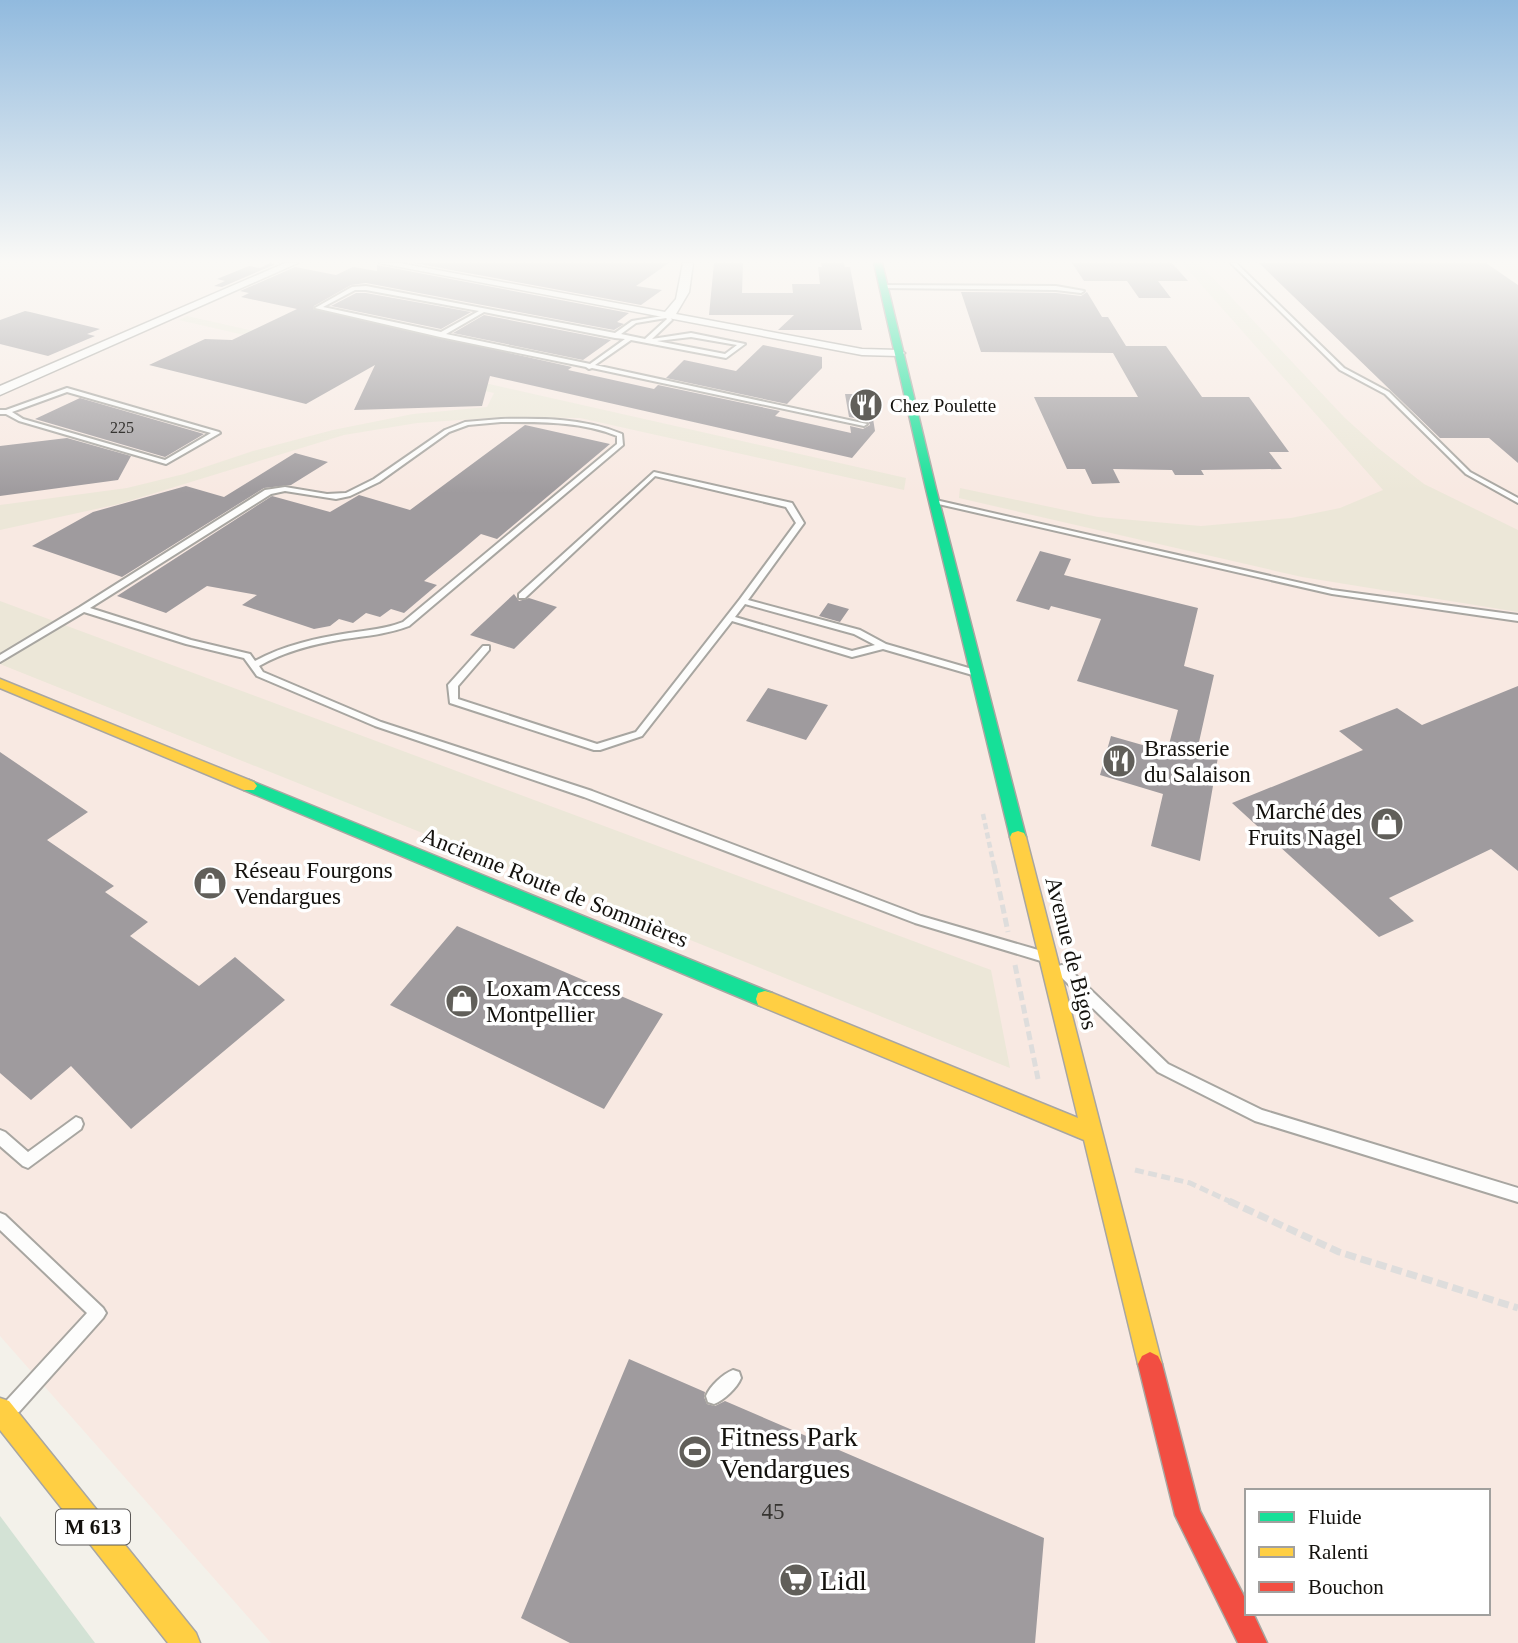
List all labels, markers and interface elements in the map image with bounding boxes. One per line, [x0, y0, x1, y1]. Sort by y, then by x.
restaurant icon: Chez Poulette [847, 386, 885, 424]
place label: Chez Poulette [890, 395, 996, 416]
house number: 225 [110, 419, 134, 436]
place label: Brasserie du Salaison [1144, 736, 1251, 787]
restaurant icon: Brasserie du Salaison [1100, 742, 1138, 780]
place label: Marché des Fruits Nagel [1248, 799, 1362, 850]
shop icon: Marché des Fruits Nagel [1368, 805, 1406, 843]
street label: Ancienne Route de Sommières [418, 822, 692, 953]
place label: Réseau Fourgons Vendargues [234, 858, 393, 909]
shop icon: Réseau Fourgons Vendargues [191, 864, 229, 902]
street label: Avenue de Bigos [1040, 874, 1103, 1032]
place label: Loxam Access Montpellier [486, 976, 621, 1027]
shop icon: Loxam Access Montpellier [443, 982, 481, 1020]
place label: Fitness Park Vendargues [720, 1421, 858, 1484]
sports icon: Fitness Park Vendargues [676, 1433, 714, 1471]
legend [1245, 1489, 1490, 1615]
house number: 45 [762, 1499, 785, 1524]
text: Fluide [1308, 1505, 1362, 1529]
road number: M 613 [56, 1510, 130, 1544]
text: Ralenti [1308, 1540, 1369, 1564]
supermarket icon: Lidl [777, 1561, 815, 1599]
place label: Lidl [820, 1565, 867, 1596]
text: Bouchon [1308, 1575, 1384, 1599]

